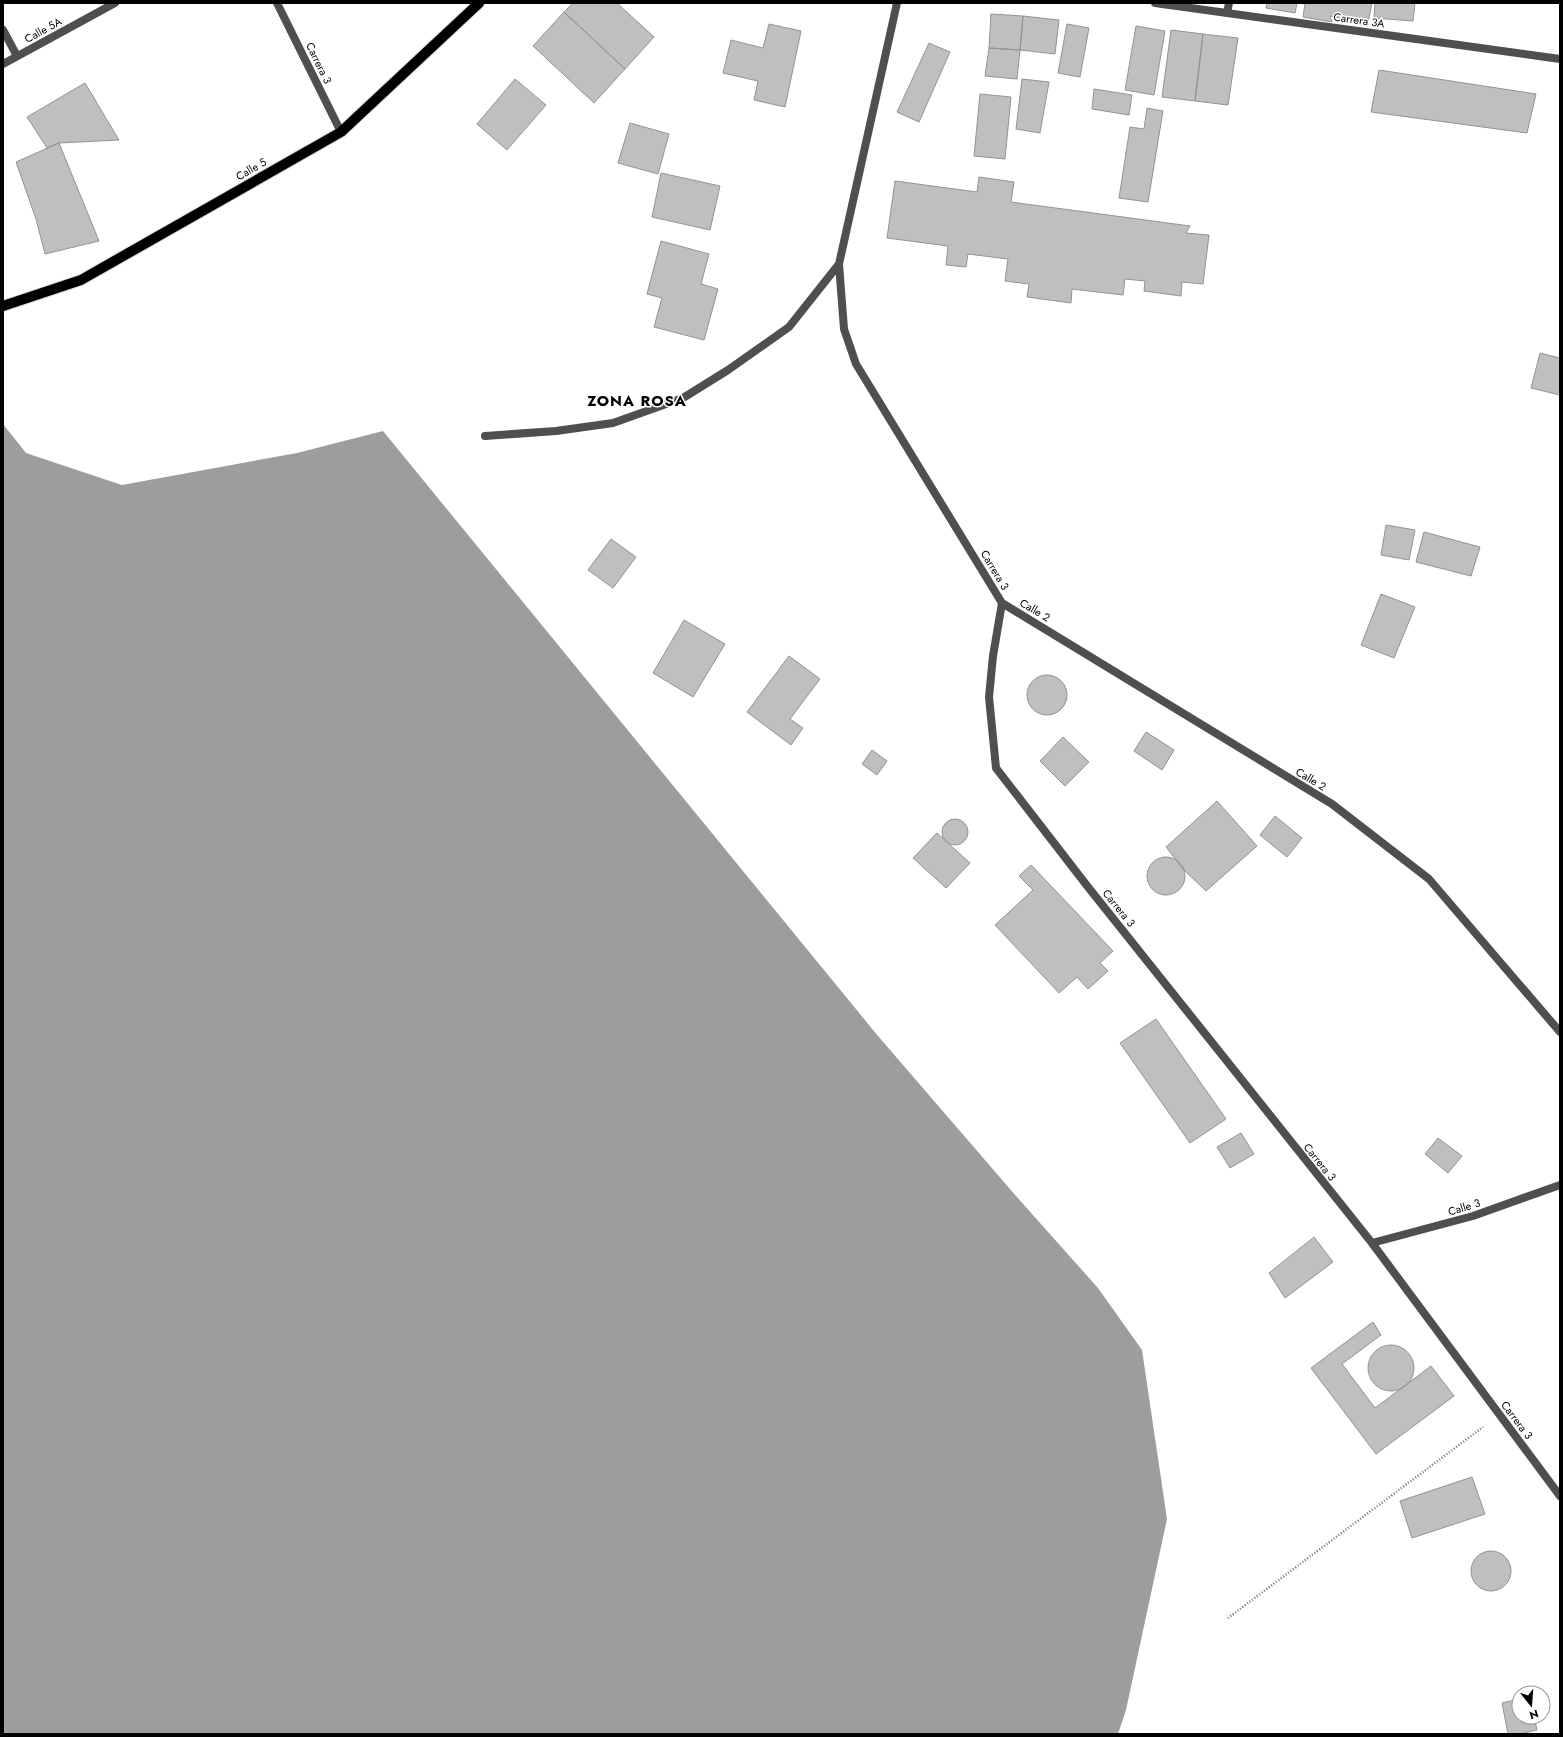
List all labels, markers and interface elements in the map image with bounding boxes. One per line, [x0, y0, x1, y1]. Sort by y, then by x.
street label: Carrera 3A [1332, 9, 1386, 32]
street label: Calle 5A [21, 13, 65, 47]
street label: Carrera 3 [302, 40, 336, 86]
street label: Calle 5 [233, 154, 269, 184]
district label: ZONA ROSA [587, 390, 687, 412]
street label: Carrera 3 [977, 547, 1013, 593]
street label: Calle 2 [1017, 595, 1053, 625]
street label: Calle 2 [1293, 764, 1329, 794]
street label: Carrera 3 [1099, 886, 1139, 930]
street label: Carrera 3 [1300, 1140, 1340, 1184]
street label: Calle 3 [1446, 1195, 1482, 1219]
street label: Carrera 3 [1497, 1398, 1537, 1442]
north arrow [1511, 1685, 1551, 1725]
text: N [1527, 1706, 1540, 1723]

